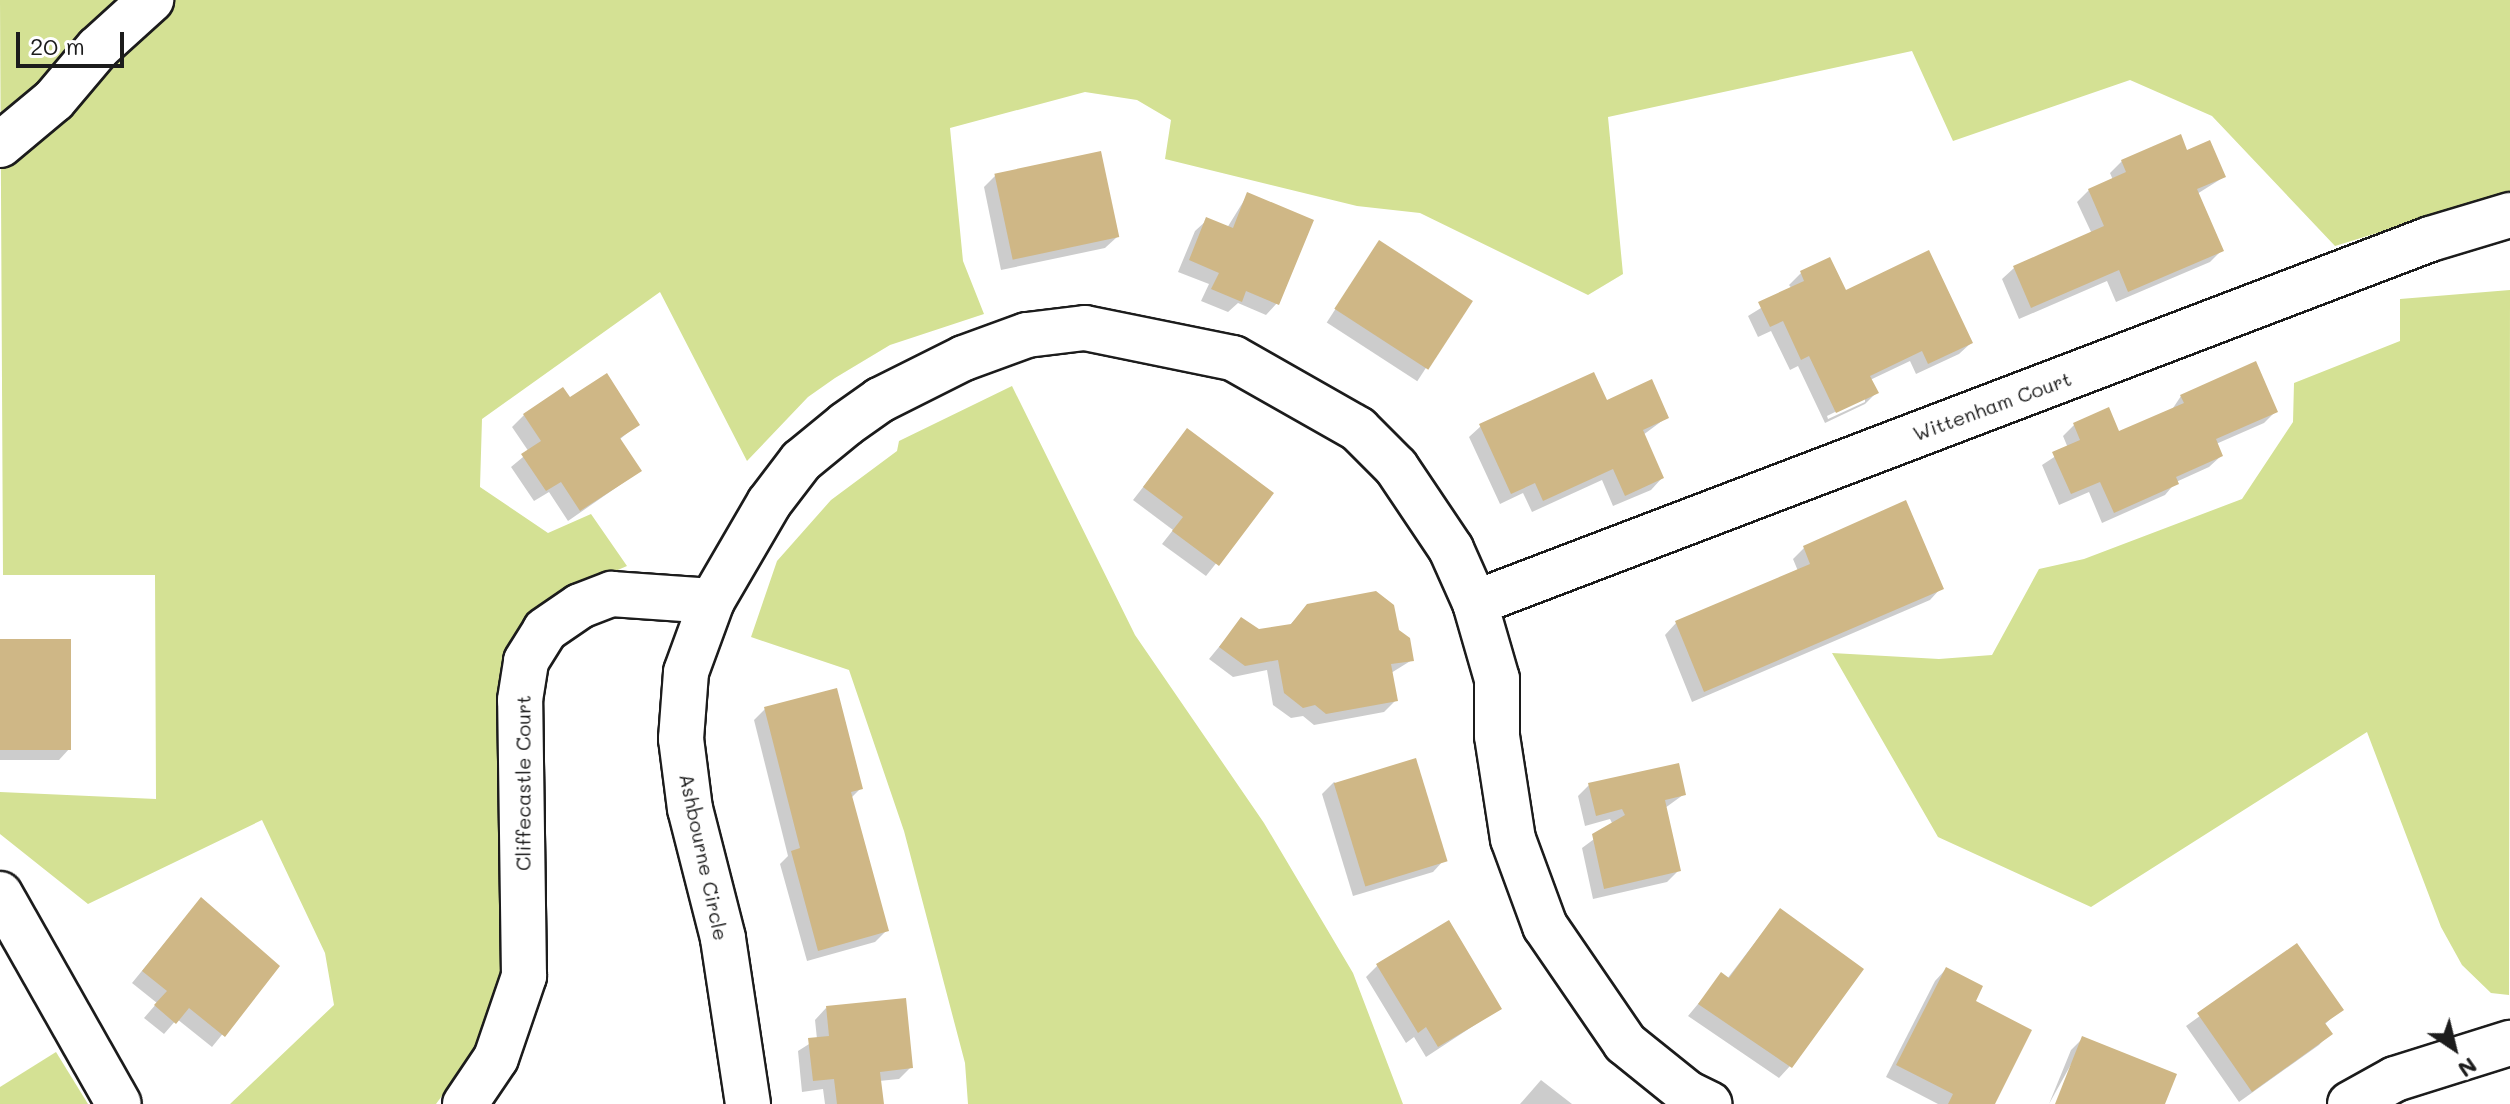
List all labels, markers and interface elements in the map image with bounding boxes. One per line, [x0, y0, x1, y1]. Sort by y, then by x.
scale bar [20, 16, 128, 66]
text: 20 m [30, 30, 85, 61]
street label: Wittenham Court [1910, 366, 2074, 446]
street label: Cliffecastle Court [511, 695, 535, 871]
street label: Ashbourne Circle [675, 771, 733, 943]
north arrow [2414, 1008, 2494, 1088]
text: N [2453, 1051, 2483, 1085]

